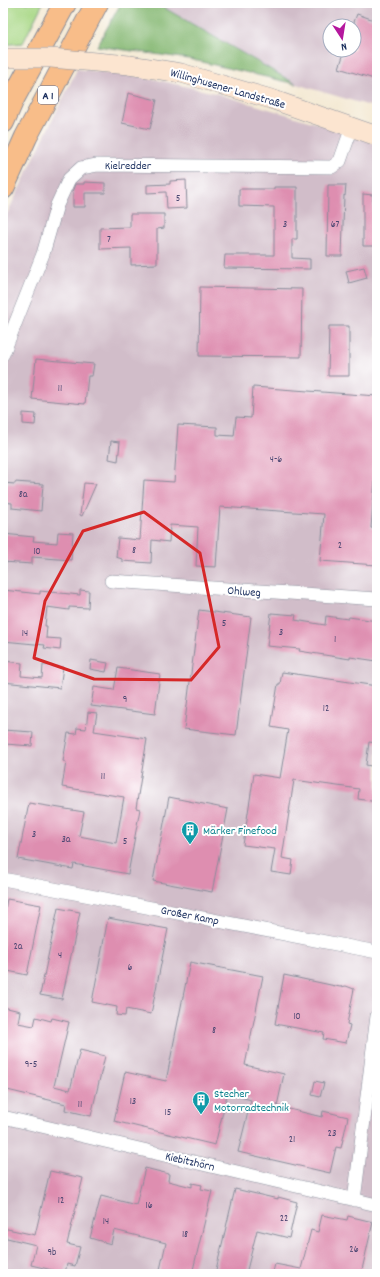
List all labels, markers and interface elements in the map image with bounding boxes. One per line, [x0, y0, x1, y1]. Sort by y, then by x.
north arrow [322, 18, 362, 58]
text: N [339, 37, 348, 54]
street label: Willinghusener Landstraße [168, 65, 287, 114]
road number: A 1 [38, 86, 58, 104]
street label: Kielredder [105, 158, 152, 175]
house number: 5 [176, 192, 181, 206]
house number: 3 [283, 218, 287, 232]
house number: 67 [331, 218, 340, 232]
house number: 7 [107, 233, 111, 247]
house number: 11 [58, 382, 62, 396]
house number: 4-6 [270, 453, 282, 467]
house number: 8a [19, 488, 28, 502]
house number: 2 [338, 539, 342, 553]
house number: 8 [132, 544, 136, 558]
house number: 10 [33, 545, 41, 559]
street label: Ohlweg [227, 583, 261, 602]
house number: 5 [222, 617, 227, 631]
house number: 3 [279, 626, 283, 640]
house number: 14 [22, 627, 28, 641]
house number: 1 [334, 633, 336, 647]
house number: 9 [123, 693, 127, 707]
house number: 12 [323, 702, 329, 716]
house number: 11 [101, 770, 105, 784]
building icon: Märker Finefood [180, 820, 200, 845]
place label: Märker Finefood [203, 823, 277, 840]
house number: 3 [32, 828, 36, 842]
house number: 3a [61, 833, 71, 847]
house number: 5 [123, 835, 128, 849]
street label: Großer Kamp [159, 903, 220, 930]
house number: 2a [13, 940, 23, 954]
house number: 4 [58, 949, 62, 963]
house number: 6 [128, 961, 133, 975]
house number: 10 [293, 1010, 301, 1024]
house number: 8 [212, 1024, 216, 1038]
house number: 9-5 [25, 1058, 38, 1072]
place label: Stecher Motorradtechnik [214, 1086, 289, 1117]
building icon: Stecher Motorradtechnik [191, 1090, 211, 1115]
house number: 13 [130, 1095, 136, 1109]
house number: 11 [78, 1098, 82, 1112]
house number: 15 [165, 1106, 172, 1120]
house number: 23 [328, 1127, 336, 1141]
house number: 21 [289, 1133, 295, 1147]
street label: Kiebitzhörn [163, 1149, 216, 1176]
house number: 12 [58, 1194, 64, 1208]
house number: 16 [145, 1199, 153, 1213]
house number: 22 [280, 1212, 288, 1226]
house number: 14 [103, 1215, 109, 1229]
house number: 18 [182, 1228, 188, 1242]
house number: 26 [349, 1243, 359, 1257]
house number: 9b [48, 1246, 56, 1260]

